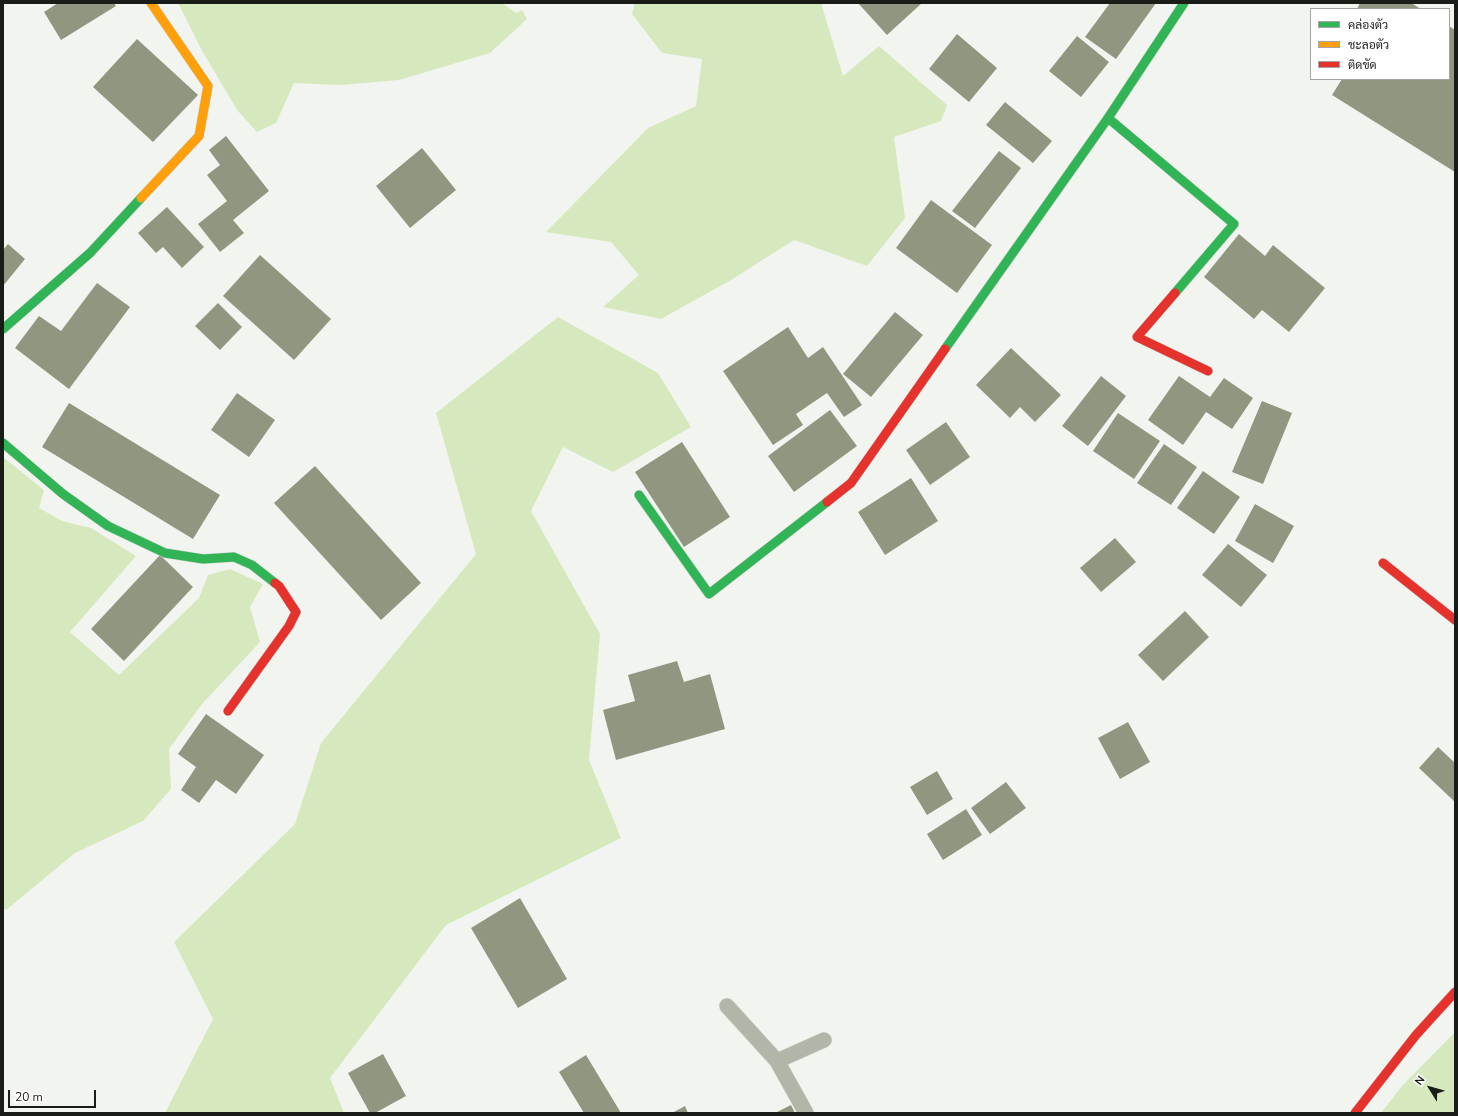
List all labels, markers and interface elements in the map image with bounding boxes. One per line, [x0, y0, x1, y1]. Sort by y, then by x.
legend [1310, 8, 1450, 80]
text: คล่องตัว [1348, 17, 1388, 33]
text: ชะลอตัว [1348, 37, 1389, 53]
text: ติดขัด [1348, 57, 1377, 73]
north arrow [1410, 1068, 1450, 1108]
text: N [1412, 1073, 1428, 1088]
scale bar [10, 1082, 98, 1108]
text: 20 m [15, 1089, 43, 1105]

